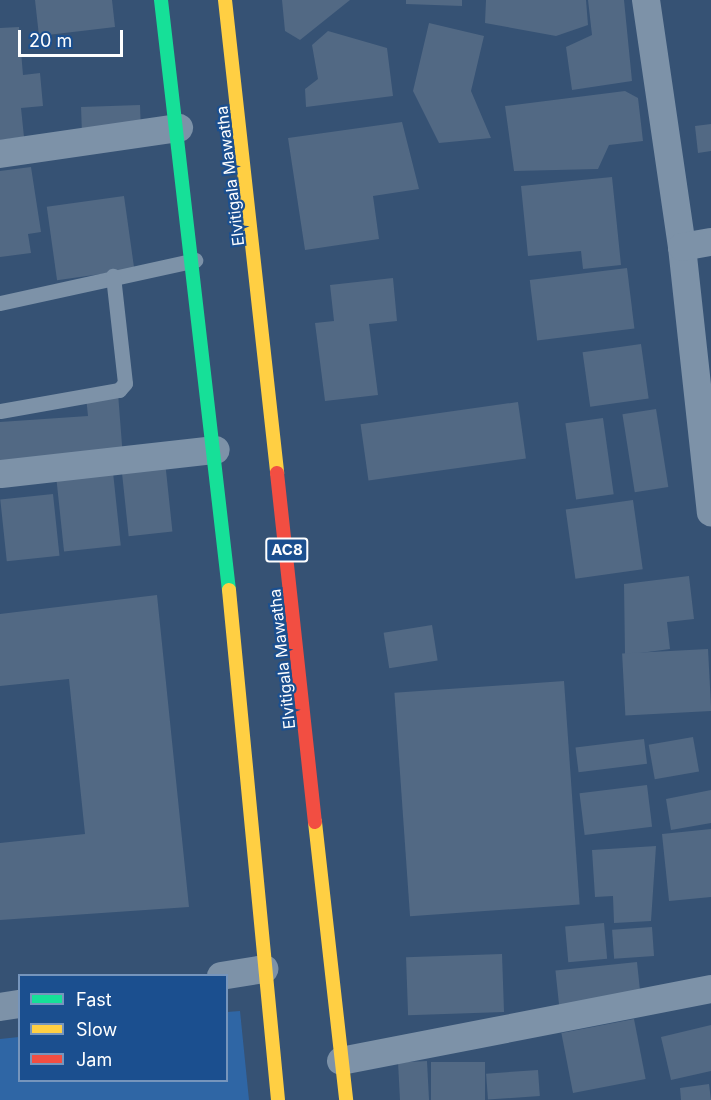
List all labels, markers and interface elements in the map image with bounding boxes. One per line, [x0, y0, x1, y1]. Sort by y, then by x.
scale bar [21, 18, 126, 56]
text: 20 m [29, 30, 72, 51]
street label: Elvitigala Mawatha [212, 105, 248, 247]
road number: AC8 [264, 538, 310, 562]
street label: Elvitigala Mawatha [265, 588, 299, 730]
legend [18, 974, 228, 1082]
text: Fast [76, 989, 112, 1010]
text: Slow [76, 1019, 117, 1040]
text: Jam [76, 1049, 112, 1070]

